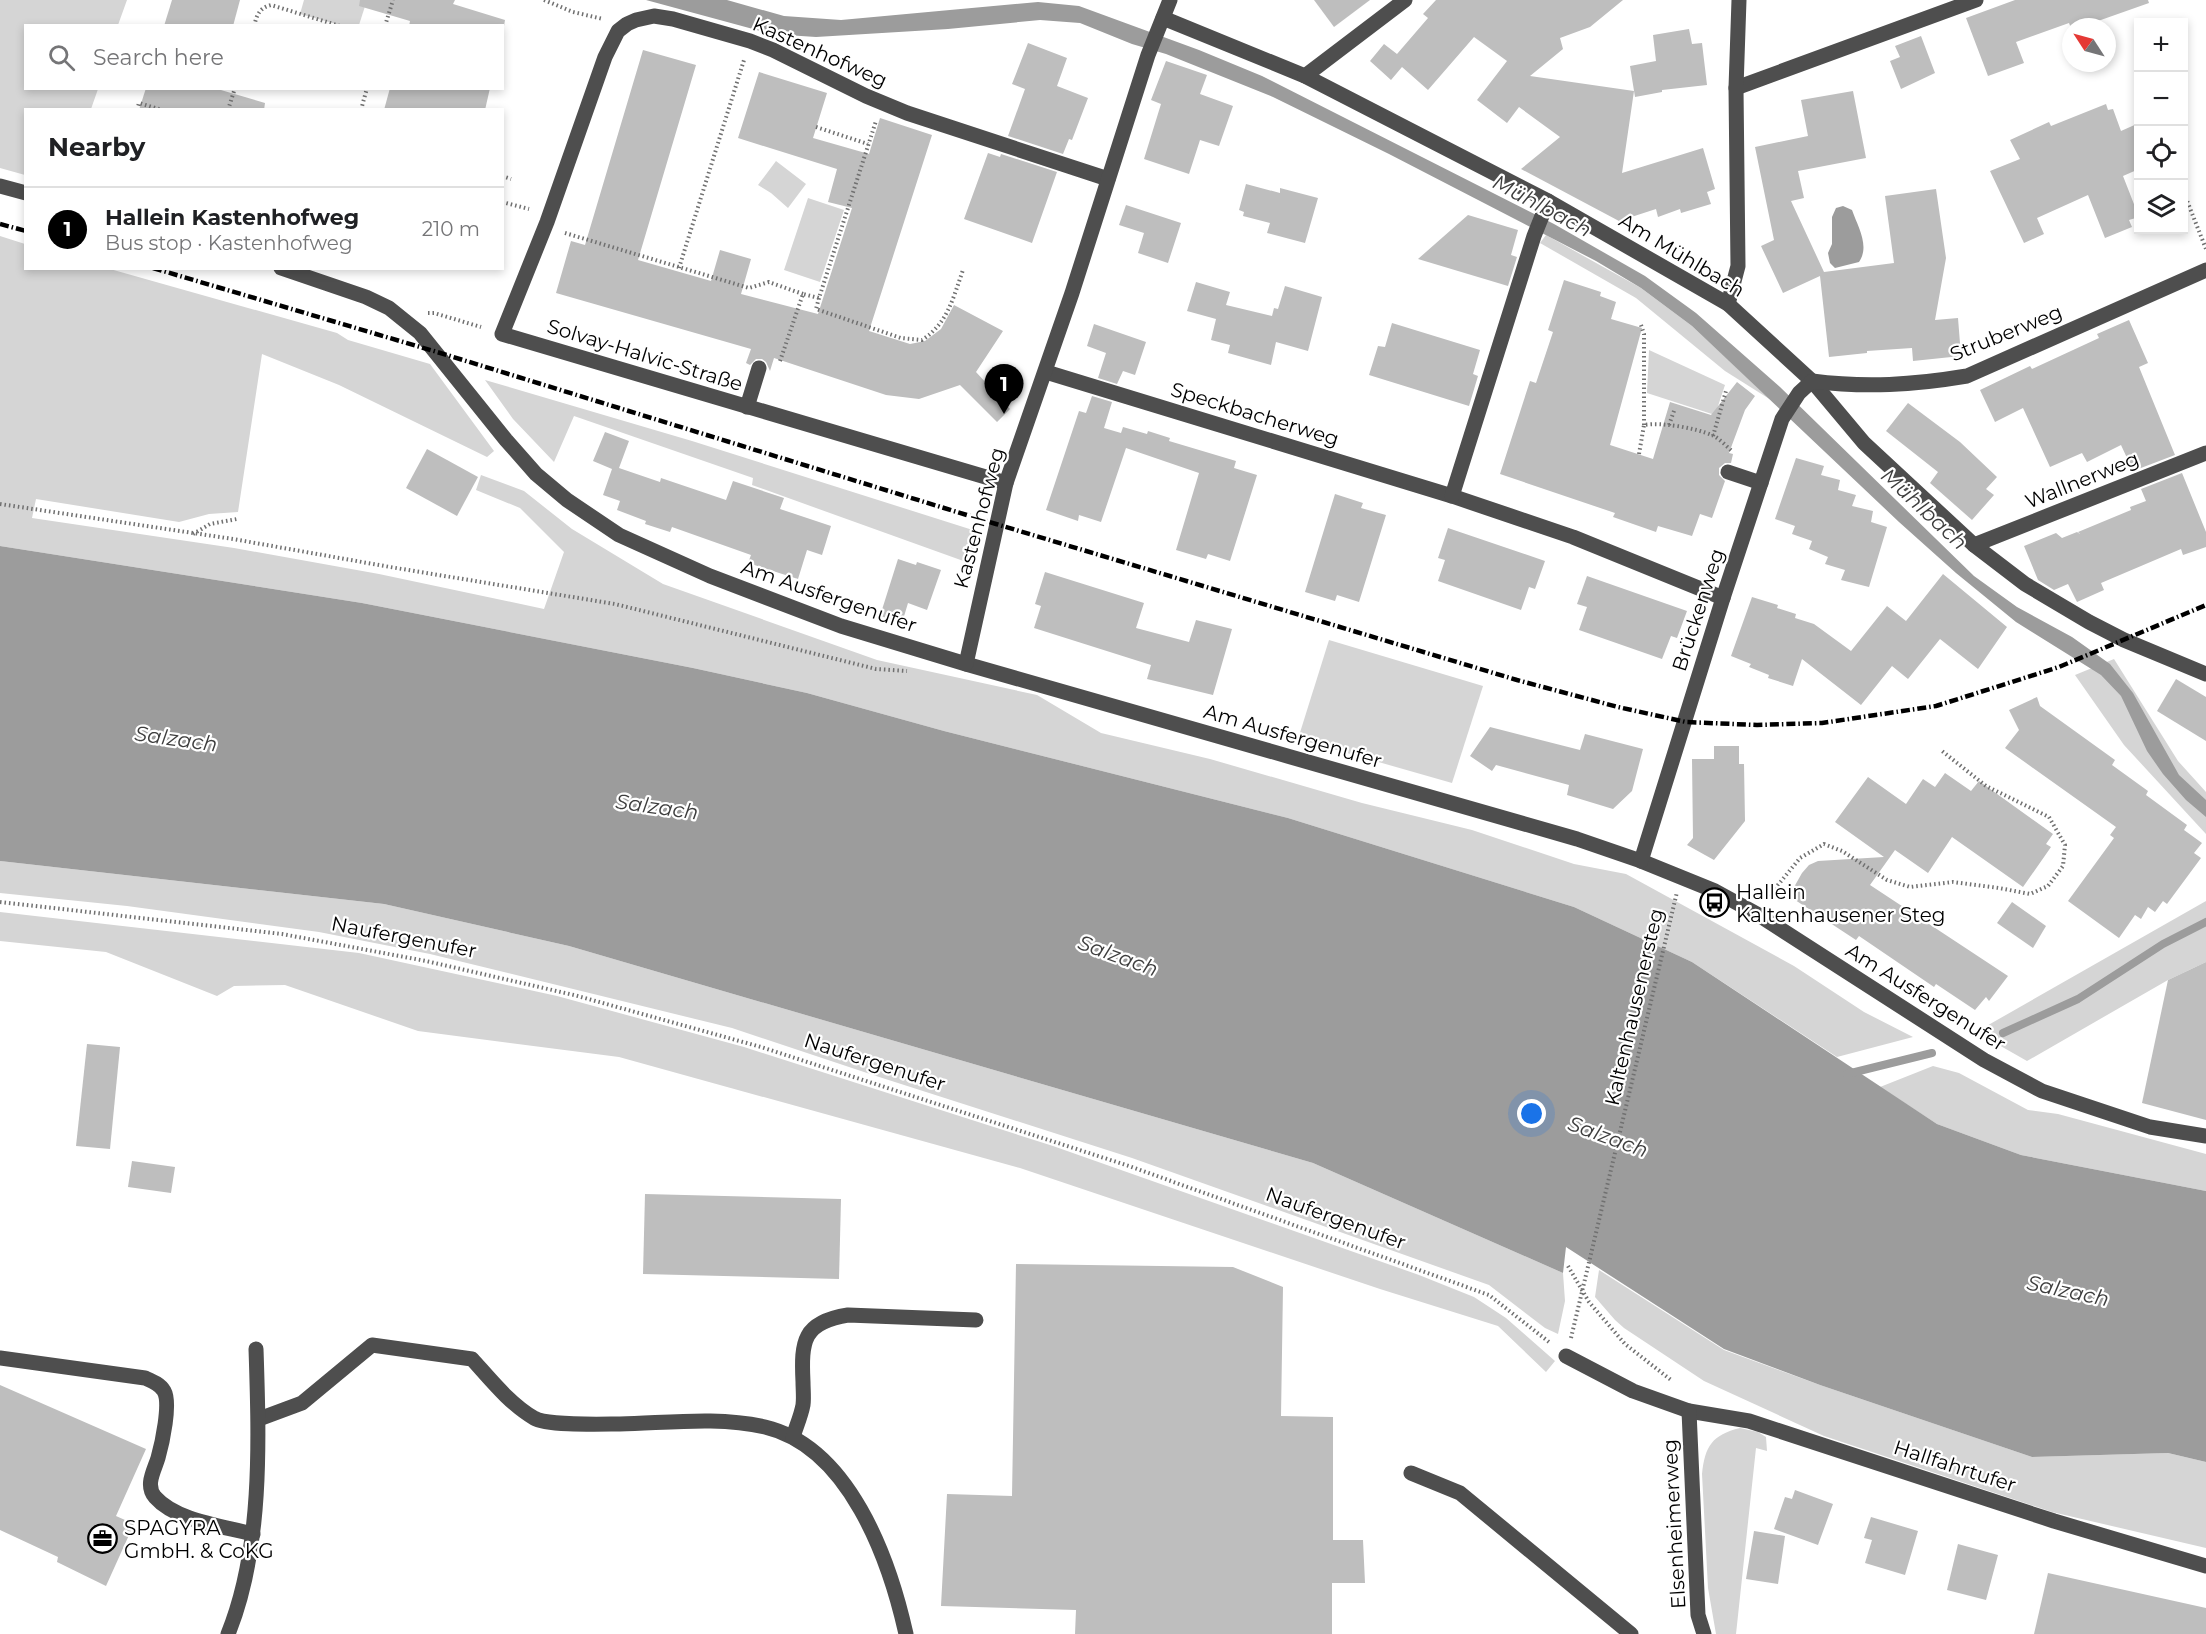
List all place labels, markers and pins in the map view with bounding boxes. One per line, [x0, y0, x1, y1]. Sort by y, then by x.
pin: 1 [984, 364, 1024, 414]
place label: Hallein Kaltenhausener Steg [1736, 880, 1946, 927]
bus stop icon: Hallein Kaltenhausener Steg [1699, 887, 1731, 919]
place label: SPAGYRA GmbH. & CoKG [124, 1516, 274, 1563]
office icon: SPAGYRA GmbH. & CoKG [87, 1523, 119, 1555]

